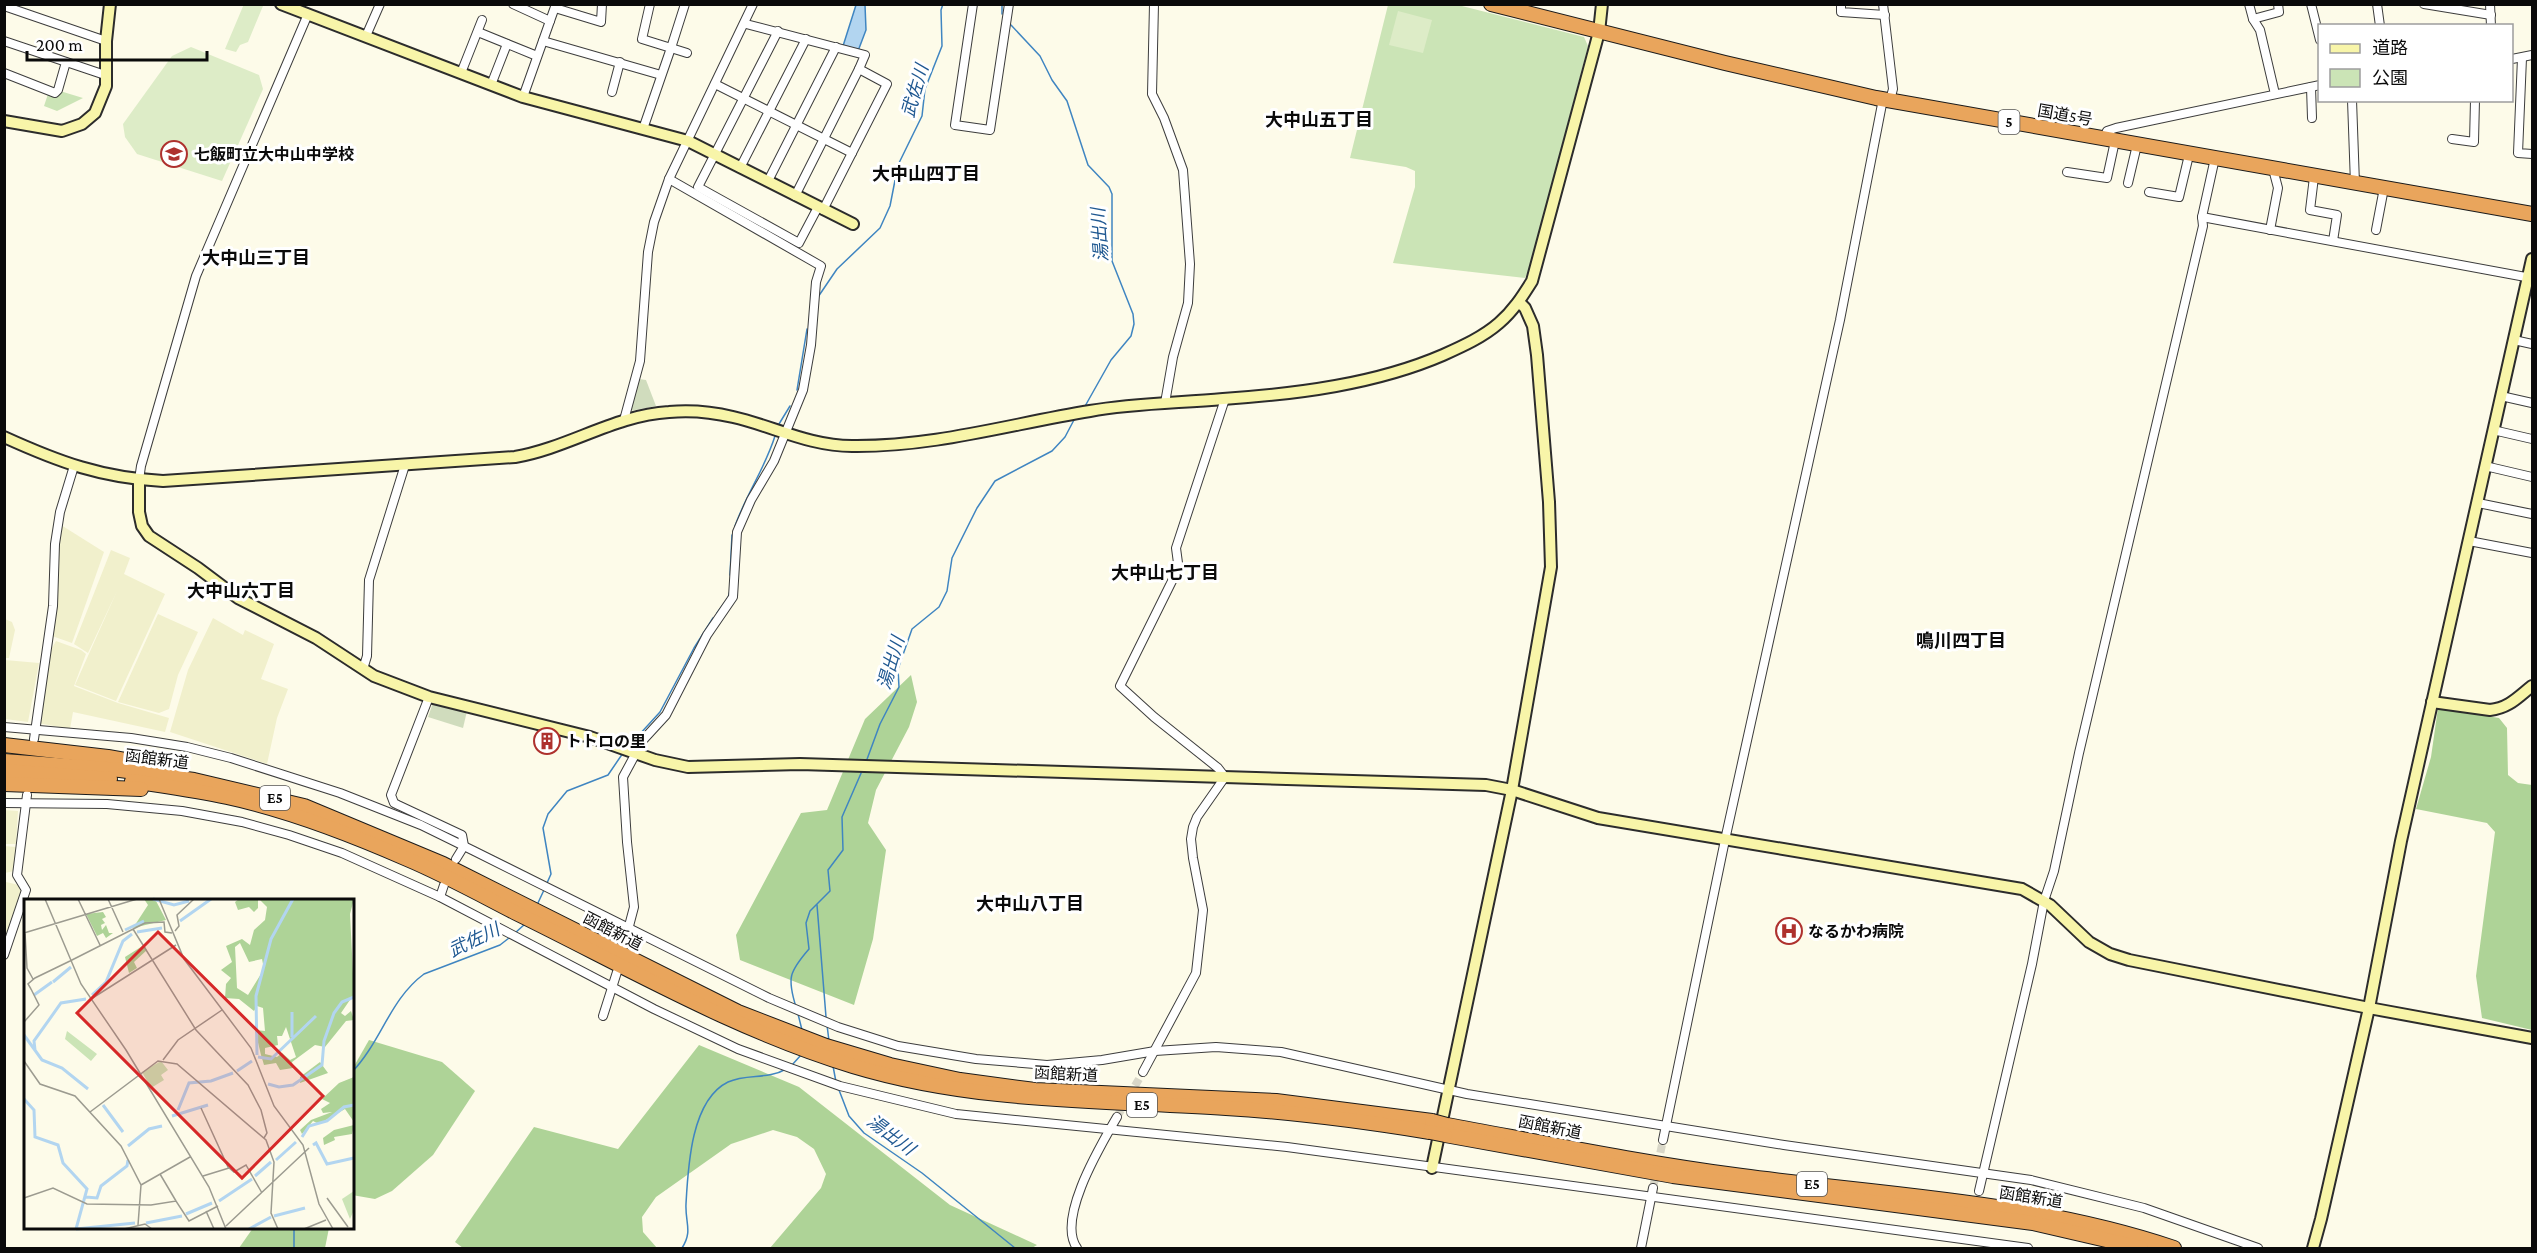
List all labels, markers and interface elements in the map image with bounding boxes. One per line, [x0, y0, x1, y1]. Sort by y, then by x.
scale bar [27, 24, 207, 62]
legend [2318, 24, 2513, 102]
text: 200 m [36, 35, 83, 55]
text: 道路 [2372, 38, 2408, 58]
water label: 武佐川 [898, 60, 933, 120]
text: 公園 [2372, 68, 2408, 88]
street label: 国道5号 [2036, 102, 2094, 128]
district label: 大中山五丁目 [1265, 110, 1373, 130]
road number: 5 [1998, 110, 2020, 134]
school or university icon: 七飯町立大中山中学校 [159, 139, 189, 169]
place label: 七飯町立大中山中学校 [194, 146, 354, 163]
district label: 大中山四丁目 [872, 164, 980, 184]
water label: 湯出川 [1088, 205, 1112, 263]
district label: 大中山三丁目 [202, 248, 310, 268]
district label: 大中山七丁目 [1111, 563, 1219, 583]
district label: 大中山六丁目 [187, 581, 295, 601]
district label: 鳴川四丁目 [1916, 631, 2006, 651]
water label: 湯出川 [874, 632, 909, 692]
building icon: トトロの里 [532, 726, 562, 756]
place label: トトロの里 [566, 733, 646, 750]
street label: 函館新道 [124, 747, 190, 771]
road number: E5 [260, 786, 290, 810]
district label: 大中山八丁目 [976, 894, 1084, 914]
inset map [24, 899, 354, 1229]
street label: 函館新道 [581, 909, 645, 953]
hospital icon: なるかわ病院 [1774, 916, 1804, 946]
water label: 武佐川 [445, 918, 504, 961]
place label: なるかわ病院 [1808, 923, 1904, 940]
street label: 函館新道 [1034, 1064, 1098, 1084]
road number: E5 [1127, 1093, 1157, 1117]
water label: 湯出川 [863, 1111, 920, 1160]
street label: 函館新道 [1517, 1113, 1583, 1141]
road number: E5 [1797, 1172, 1827, 1196]
street label: 函館新道 [1998, 1184, 2064, 1210]

